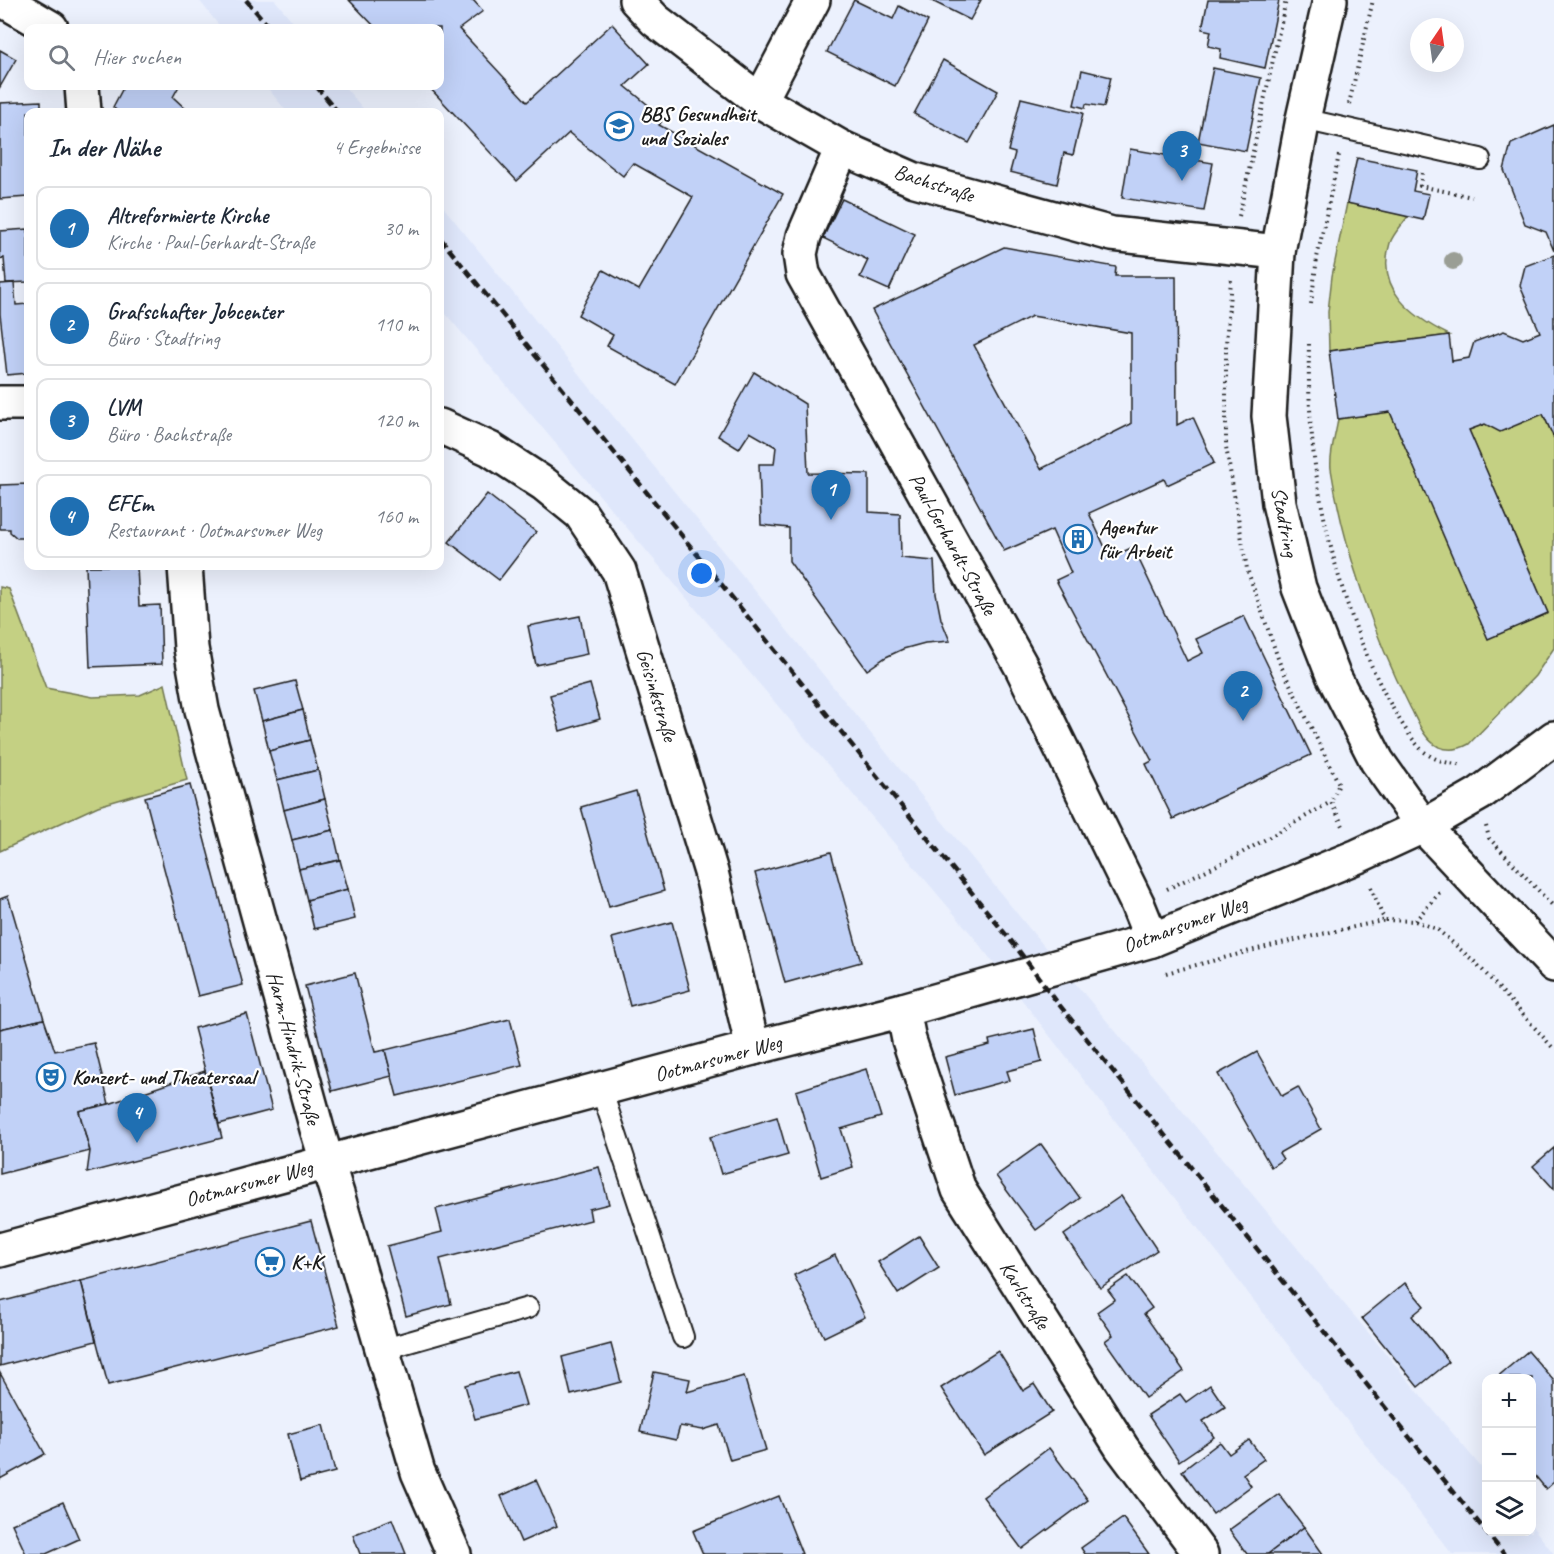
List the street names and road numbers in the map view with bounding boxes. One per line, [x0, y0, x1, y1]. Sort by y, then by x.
street label: Bachstraße [891, 158, 979, 209]
street label: Paul-Gerhardt-Straße [903, 469, 1004, 621]
street label: Stadtring [1266, 485, 1305, 561]
street label: Geisinkstraße [631, 646, 684, 746]
street label: Ootmarsumer Weg [1119, 889, 1252, 959]
street label: Harm-Hindrik-Straße [261, 969, 327, 1129]
street label: Ootmarsumer Weg [652, 1028, 786, 1087]
street label: Ootmarsumer Weg [183, 1153, 317, 1212]
street label: Karlstraße [994, 1256, 1057, 1336]

